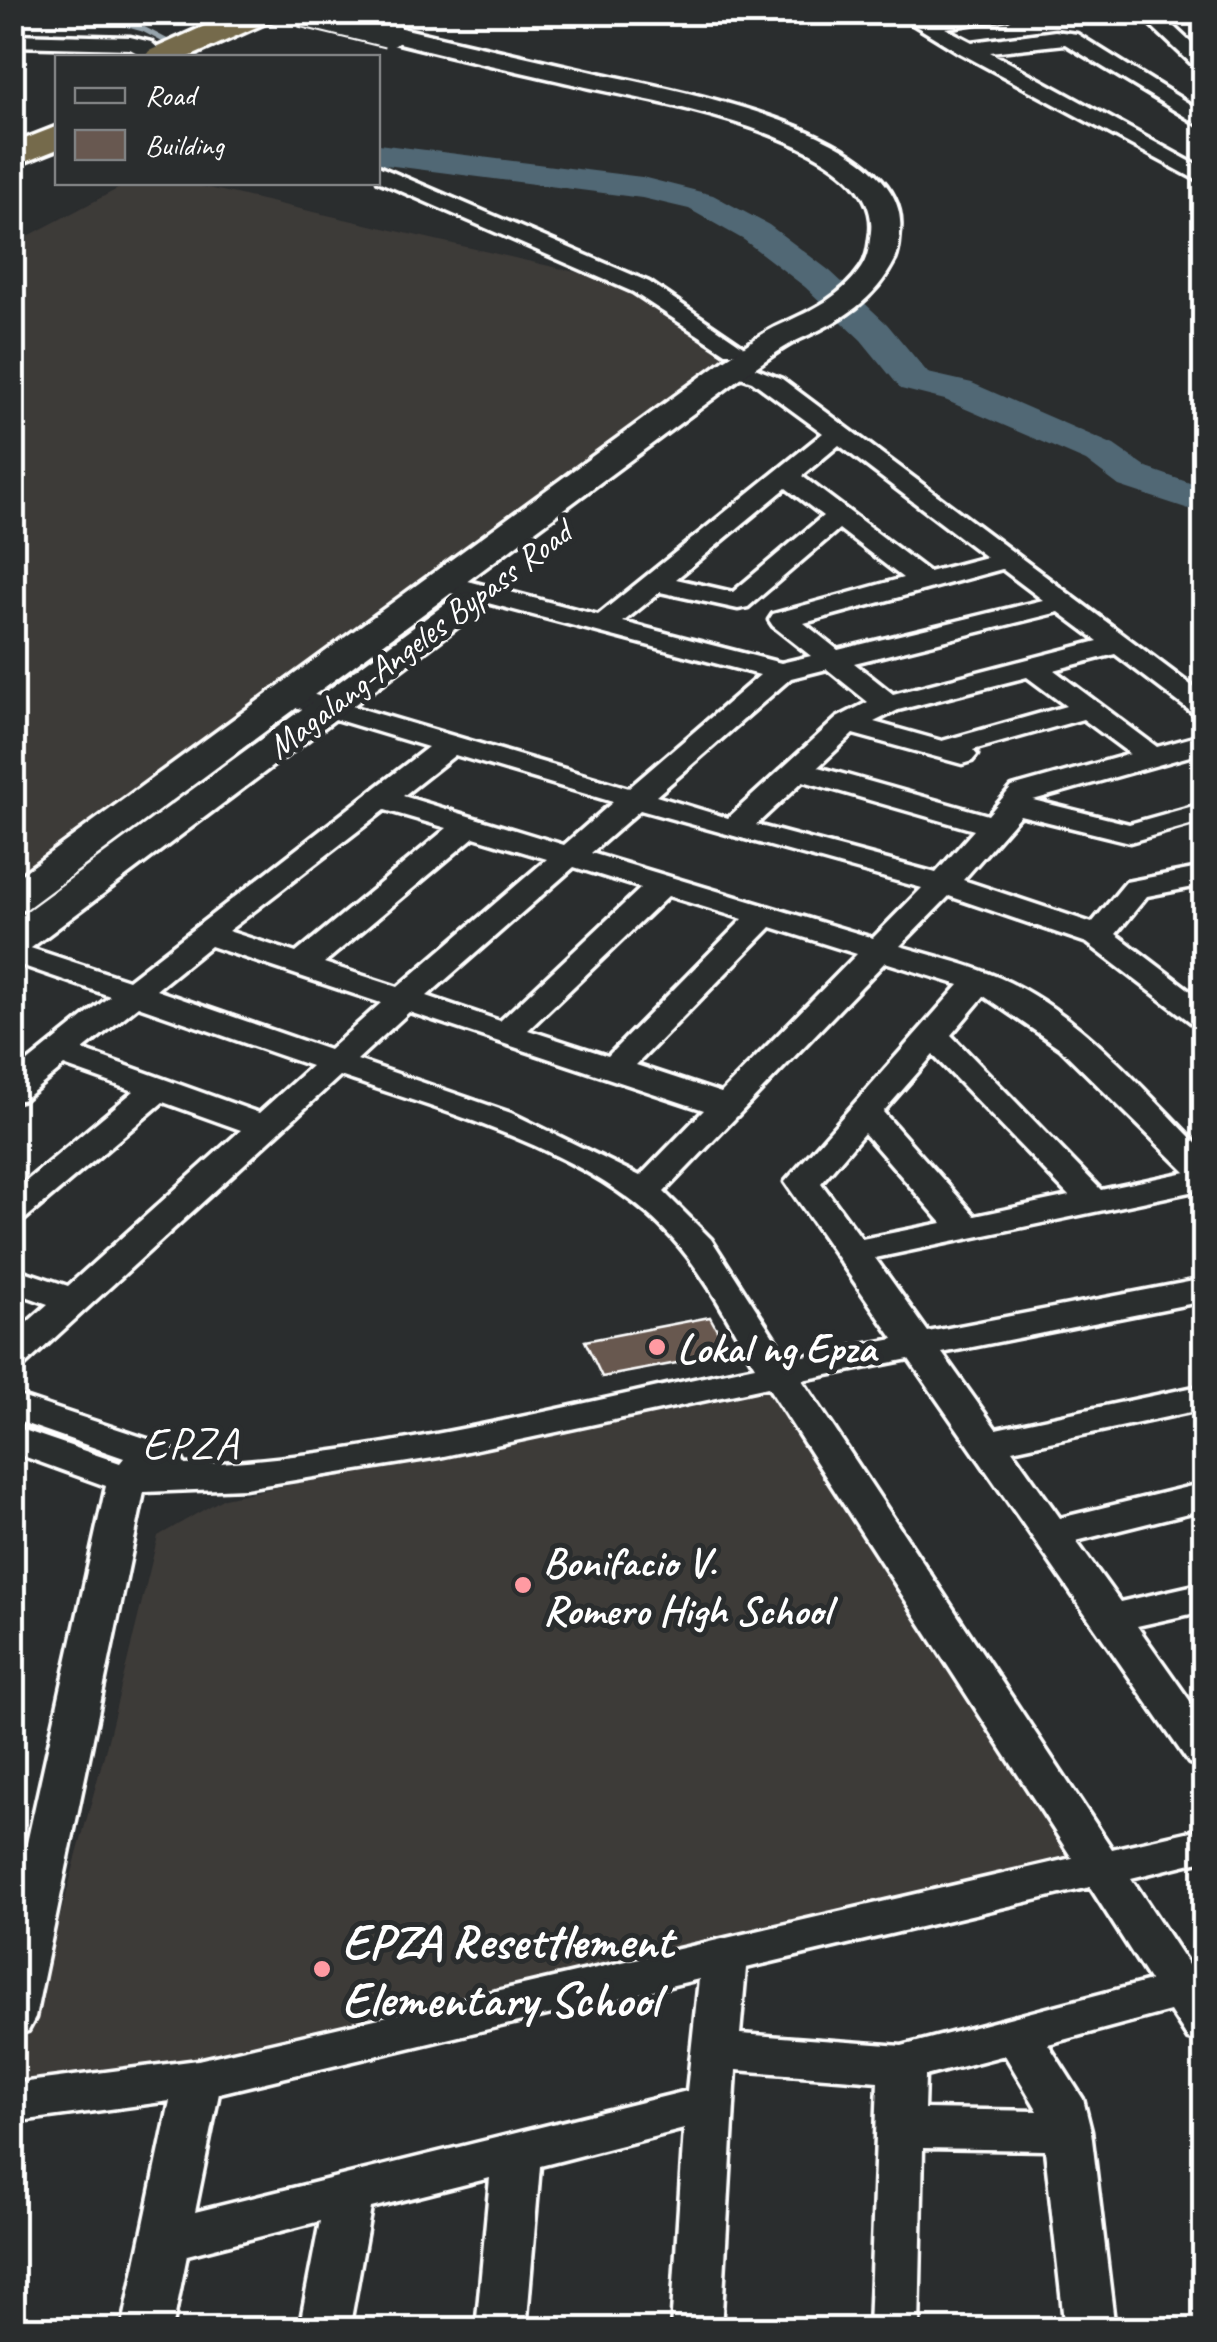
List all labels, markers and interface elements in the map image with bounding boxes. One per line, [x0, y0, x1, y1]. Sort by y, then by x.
legend [55, 55, 380, 185]
text: Road [145, 76, 199, 114]
text: Building [145, 126, 225, 164]
street label: Magalang-Angeles Bypass Road [258, 507, 585, 769]
place label: Lokal ng Epza [677, 1322, 879, 1375]
marker: Lokal ng Epza [646, 1336, 668, 1358]
district label: EPZA [142, 1415, 240, 1472]
place label: Bonifacio V. Romero High School [543, 1536, 839, 1637]
marker: Bonifacio V. Romero High School [512, 1574, 534, 1596]
place label: EPZA Resettlement Elementary School [342, 1910, 678, 2031]
marker: EPZA Resettlement Elementary School [311, 1958, 333, 1980]

